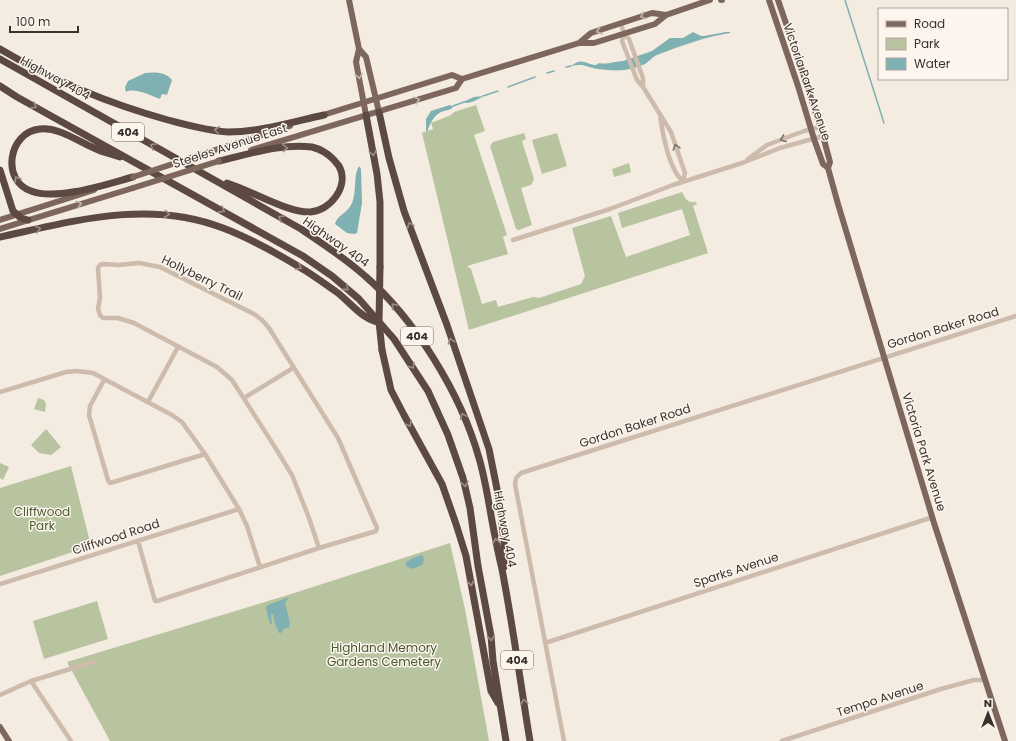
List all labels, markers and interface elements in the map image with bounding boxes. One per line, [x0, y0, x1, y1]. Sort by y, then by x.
scale bar [10, 8, 78, 34]
legend [878, 8, 1008, 80]
one-way arrow [640, 11, 647, 20]
text: 100 m [16, 13, 50, 30]
text: Road [914, 15, 945, 32]
street label: Victoria Park Avenue [779, 21, 836, 143]
one-way arrow [595, 26, 602, 35]
text: Park [914, 35, 941, 52]
street label: Highway 404 [17, 51, 94, 104]
text: Water [914, 55, 951, 72]
one-way arrow [354, 73, 362, 79]
one-way arrow [413, 96, 420, 105]
one-way arrow [29, 101, 37, 108]
street label: Steeles Avenue East [170, 119, 289, 172]
road number: 404 [112, 123, 144, 141]
one-way arrow [213, 126, 220, 135]
one-way arrow [779, 135, 786, 143]
one-way arrow [150, 143, 158, 150]
one-way arrow [282, 143, 288, 152]
one-way arrow [672, 143, 681, 150]
one-way arrow [368, 150, 376, 157]
one-way arrow [15, 177, 22, 184]
one-way arrow [75, 200, 82, 209]
one-way arrow [218, 205, 225, 212]
one-way arrow [163, 209, 170, 218]
street label: Highway 404 [300, 212, 373, 271]
one-way arrow [278, 215, 285, 222]
one-way arrow [406, 222, 414, 229]
one-way arrow [35, 225, 41, 233]
street label: Hollyberry Trail [159, 251, 246, 305]
one-way arrow [295, 263, 302, 270]
one-way arrow [341, 283, 348, 290]
street label: Gordon Baker Road [885, 302, 1001, 353]
one-way arrow [391, 303, 399, 311]
road number: 404 [401, 327, 433, 345]
one-way arrow [448, 338, 456, 345]
one-way arrow [408, 362, 415, 369]
street label: Victoria Park Avenue [898, 390, 951, 513]
street label: Gordon Baker Road [577, 399, 693, 452]
one-way arrow [460, 412, 468, 420]
one-way arrow [404, 420, 411, 427]
one-way arrow [460, 481, 468, 487]
street label: Highway 404 [490, 489, 521, 569]
park label: Cliffwood Park [14, 503, 70, 534]
street label: Cliffwood Road [70, 514, 162, 559]
one-way arrow [492, 538, 500, 544]
street label: Sparks Avenue [691, 548, 781, 591]
one-way arrow [467, 580, 475, 586]
one-way arrow [486, 635, 495, 641]
park label: Highland Memory Gardens Cemetery [327, 639, 441, 670]
road number: 404 [501, 651, 533, 669]
street label: Tempo Avenue [834, 676, 925, 721]
north arrow [968, 693, 1008, 733]
text: N [984, 695, 992, 711]
one-way arrow [520, 699, 529, 706]

